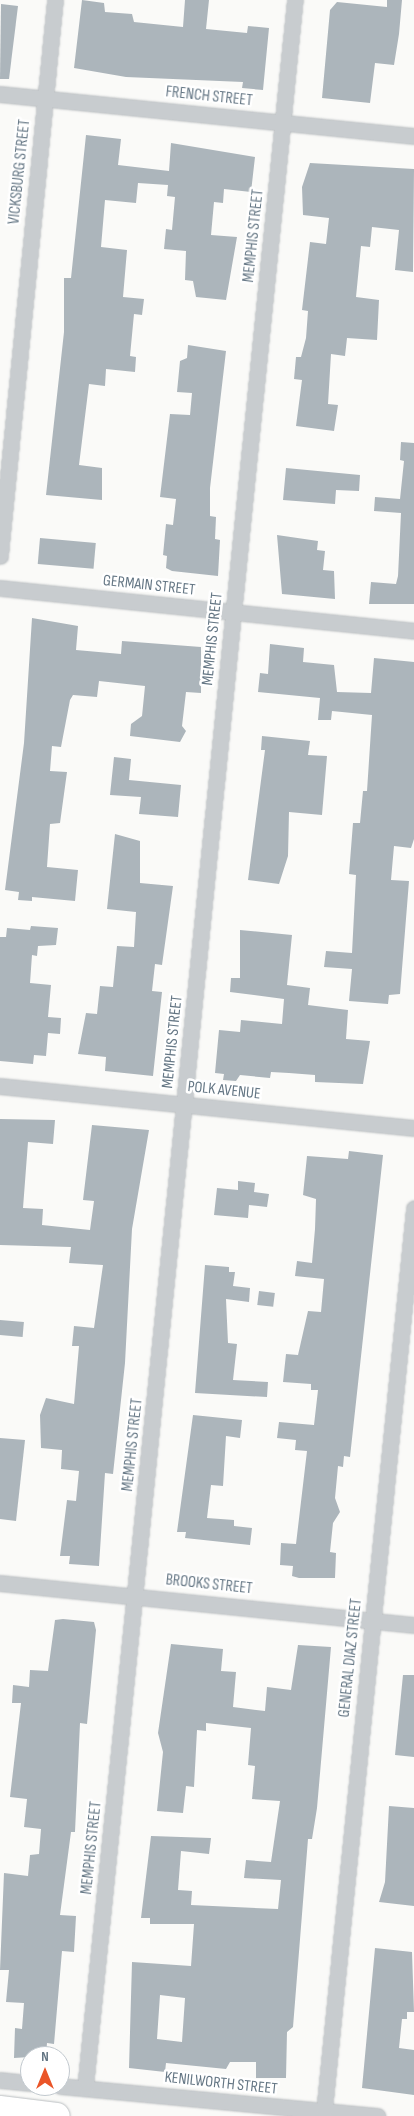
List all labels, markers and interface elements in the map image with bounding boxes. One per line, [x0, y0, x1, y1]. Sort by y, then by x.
street label: FRENCH STREET [165, 83, 253, 111]
street label: VICKSBURG STREET [5, 119, 35, 225]
street label: MEMPHIS STREET [240, 189, 268, 283]
street label: GERMAIN STREET [102, 572, 196, 600]
street label: MEMPHIS STREET [199, 592, 227, 686]
street label: MEMPHIS STREET [159, 995, 187, 1089]
street label: POLK AVENUE [187, 1078, 261, 1104]
street label: MEMPHIS STREET [119, 1398, 147, 1492]
street label: BROOKS STREET [165, 1571, 253, 1599]
street label: GENERAL DIAZ STREET [335, 1598, 367, 1718]
street label: MEMPHIS STREET [78, 1801, 106, 1895]
north arrow [20, 2046, 70, 2096]
text: N [41, 2048, 49, 2065]
street label: KENILWORTH STREET [164, 2069, 278, 2099]

